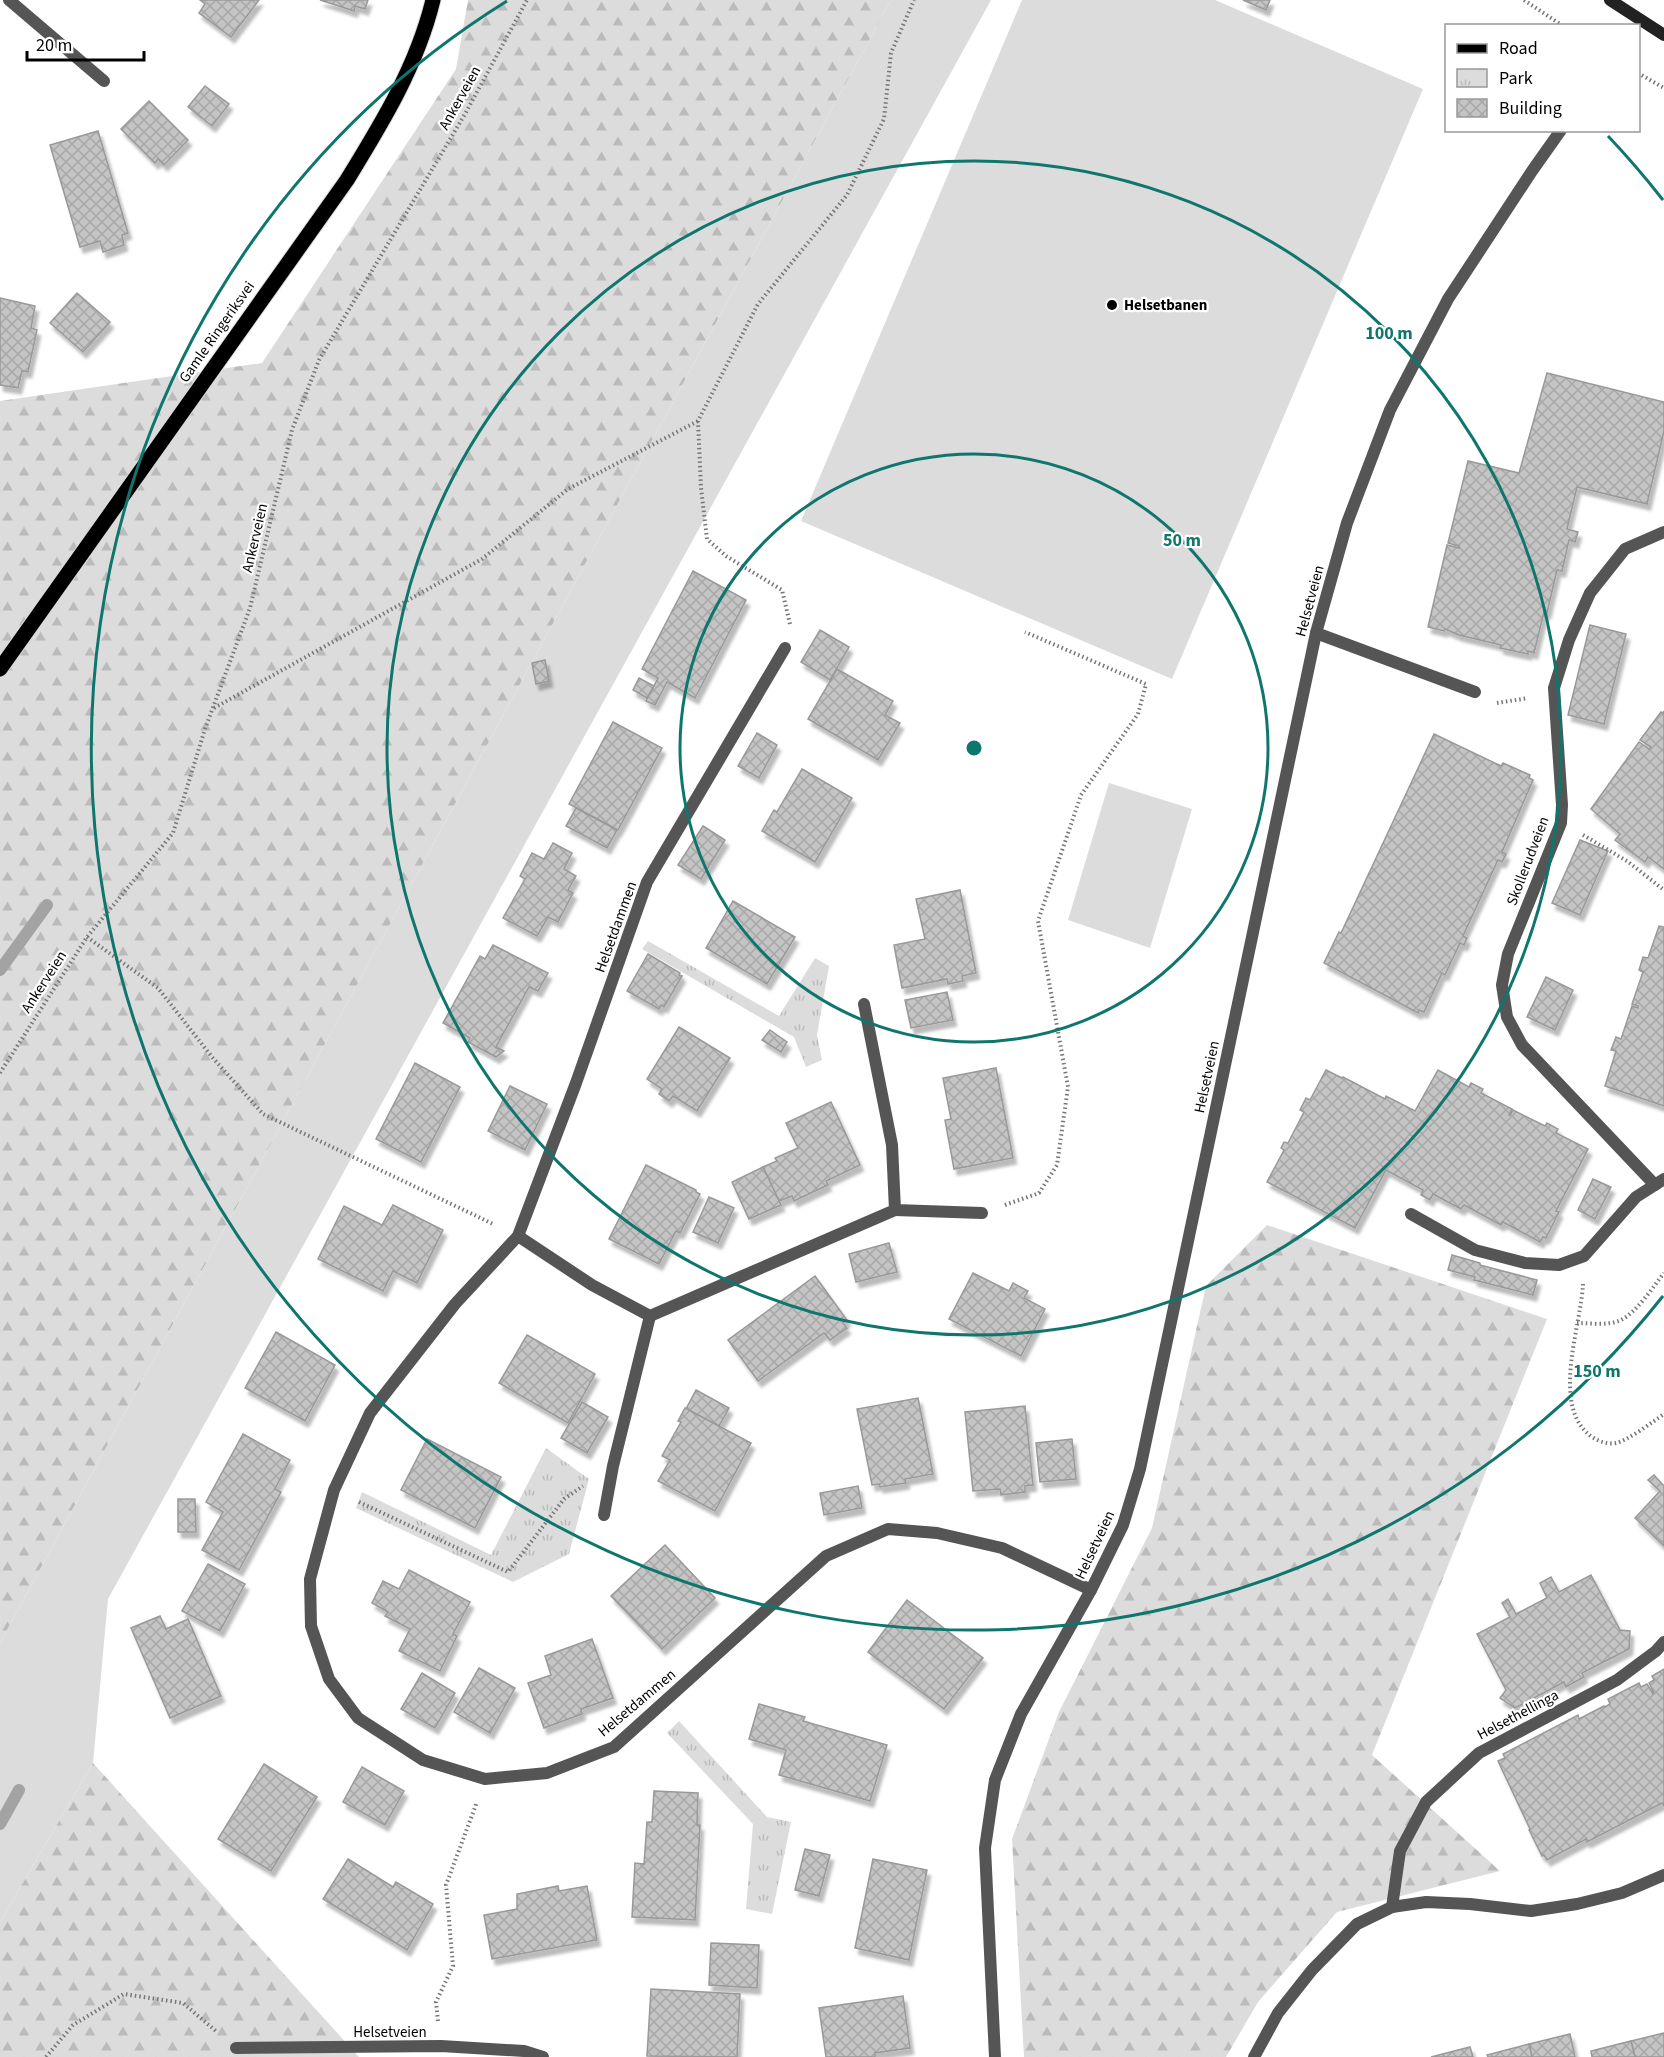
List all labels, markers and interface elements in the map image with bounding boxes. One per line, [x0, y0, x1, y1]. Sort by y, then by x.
scale bar [27, 24, 144, 62]
legend [1445, 24, 1640, 132]
text: 20 m [36, 33, 72, 58]
text: Road [1499, 36, 1538, 61]
street label: Ankerveien [434, 62, 486, 134]
text: Park [1499, 66, 1533, 91]
text: Building [1499, 96, 1562, 121]
street label: Gamle Ringeriksvei [174, 277, 260, 387]
place label: Helsetbanen [1124, 295, 1207, 316]
marker: Helsetbanen [1105, 298, 1119, 312]
text: 100 m [1365, 321, 1413, 346]
street label: Ankerveien [237, 501, 273, 575]
text: 50 m [1163, 528, 1201, 553]
street label: Helsetveien [1290, 563, 1330, 639]
centre of rings [964, 738, 984, 758]
street label: Skollerudveien [1501, 813, 1555, 909]
street label: Helsetdammen [590, 878, 642, 976]
street label: Ankerveien [16, 947, 72, 1017]
street label: Helsetveien [1189, 1039, 1225, 1115]
text: 150 m [1573, 1359, 1621, 1384]
street label: Helsetveien [1070, 1507, 1120, 1583]
street label: Helsetdammen [594, 1664, 680, 1742]
street label: Helsethellinga [1473, 1685, 1563, 1745]
street label: Helsetveien [353, 2022, 427, 2043]

